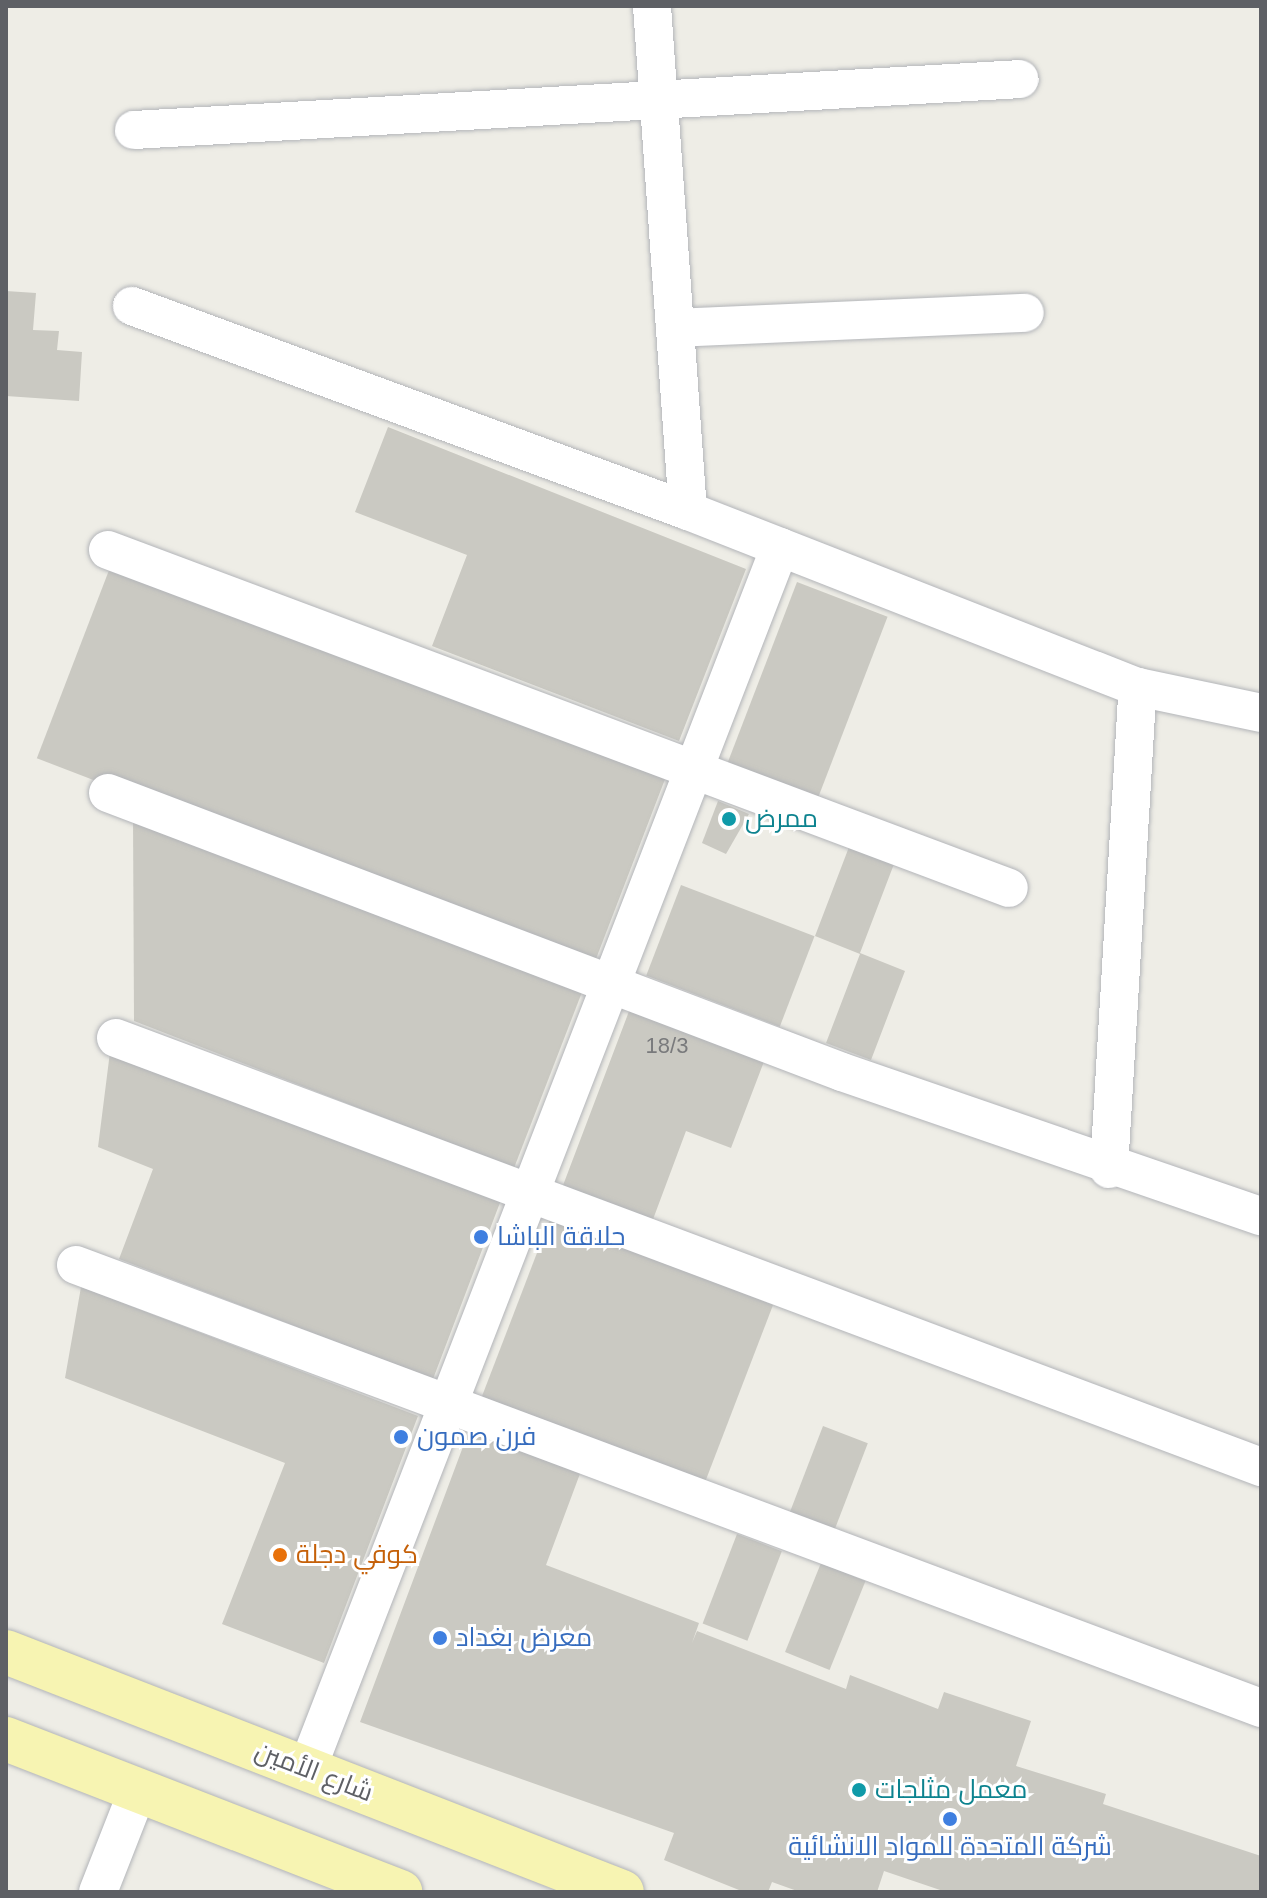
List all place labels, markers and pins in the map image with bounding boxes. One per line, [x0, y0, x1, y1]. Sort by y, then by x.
place label: ممرض [745, 803, 818, 835]
marker: ممرض [720, 810, 738, 828]
place label: حلاقة الباشا [497, 1221, 626, 1253]
marker: حلاقة الباشا [472, 1228, 490, 1246]
place label: فرن صمون [417, 1421, 536, 1453]
marker: فرن صمون [392, 1428, 410, 1446]
place label: كوفي دجلة [296, 1539, 418, 1571]
marker: كوفي دجلة [271, 1546, 289, 1564]
place label: معرض بغداد [456, 1622, 592, 1654]
marker: معرض بغداد [431, 1629, 449, 1647]
place label: معمل مثلجات [875, 1774, 1027, 1806]
marker: معمل مثلجات [850, 1781, 868, 1799]
marker: شركة المتحدة للمواد الانشائية [941, 1810, 959, 1828]
place label: شركة المتحدة للمواد الانشائية [788, 1831, 1112, 1863]

